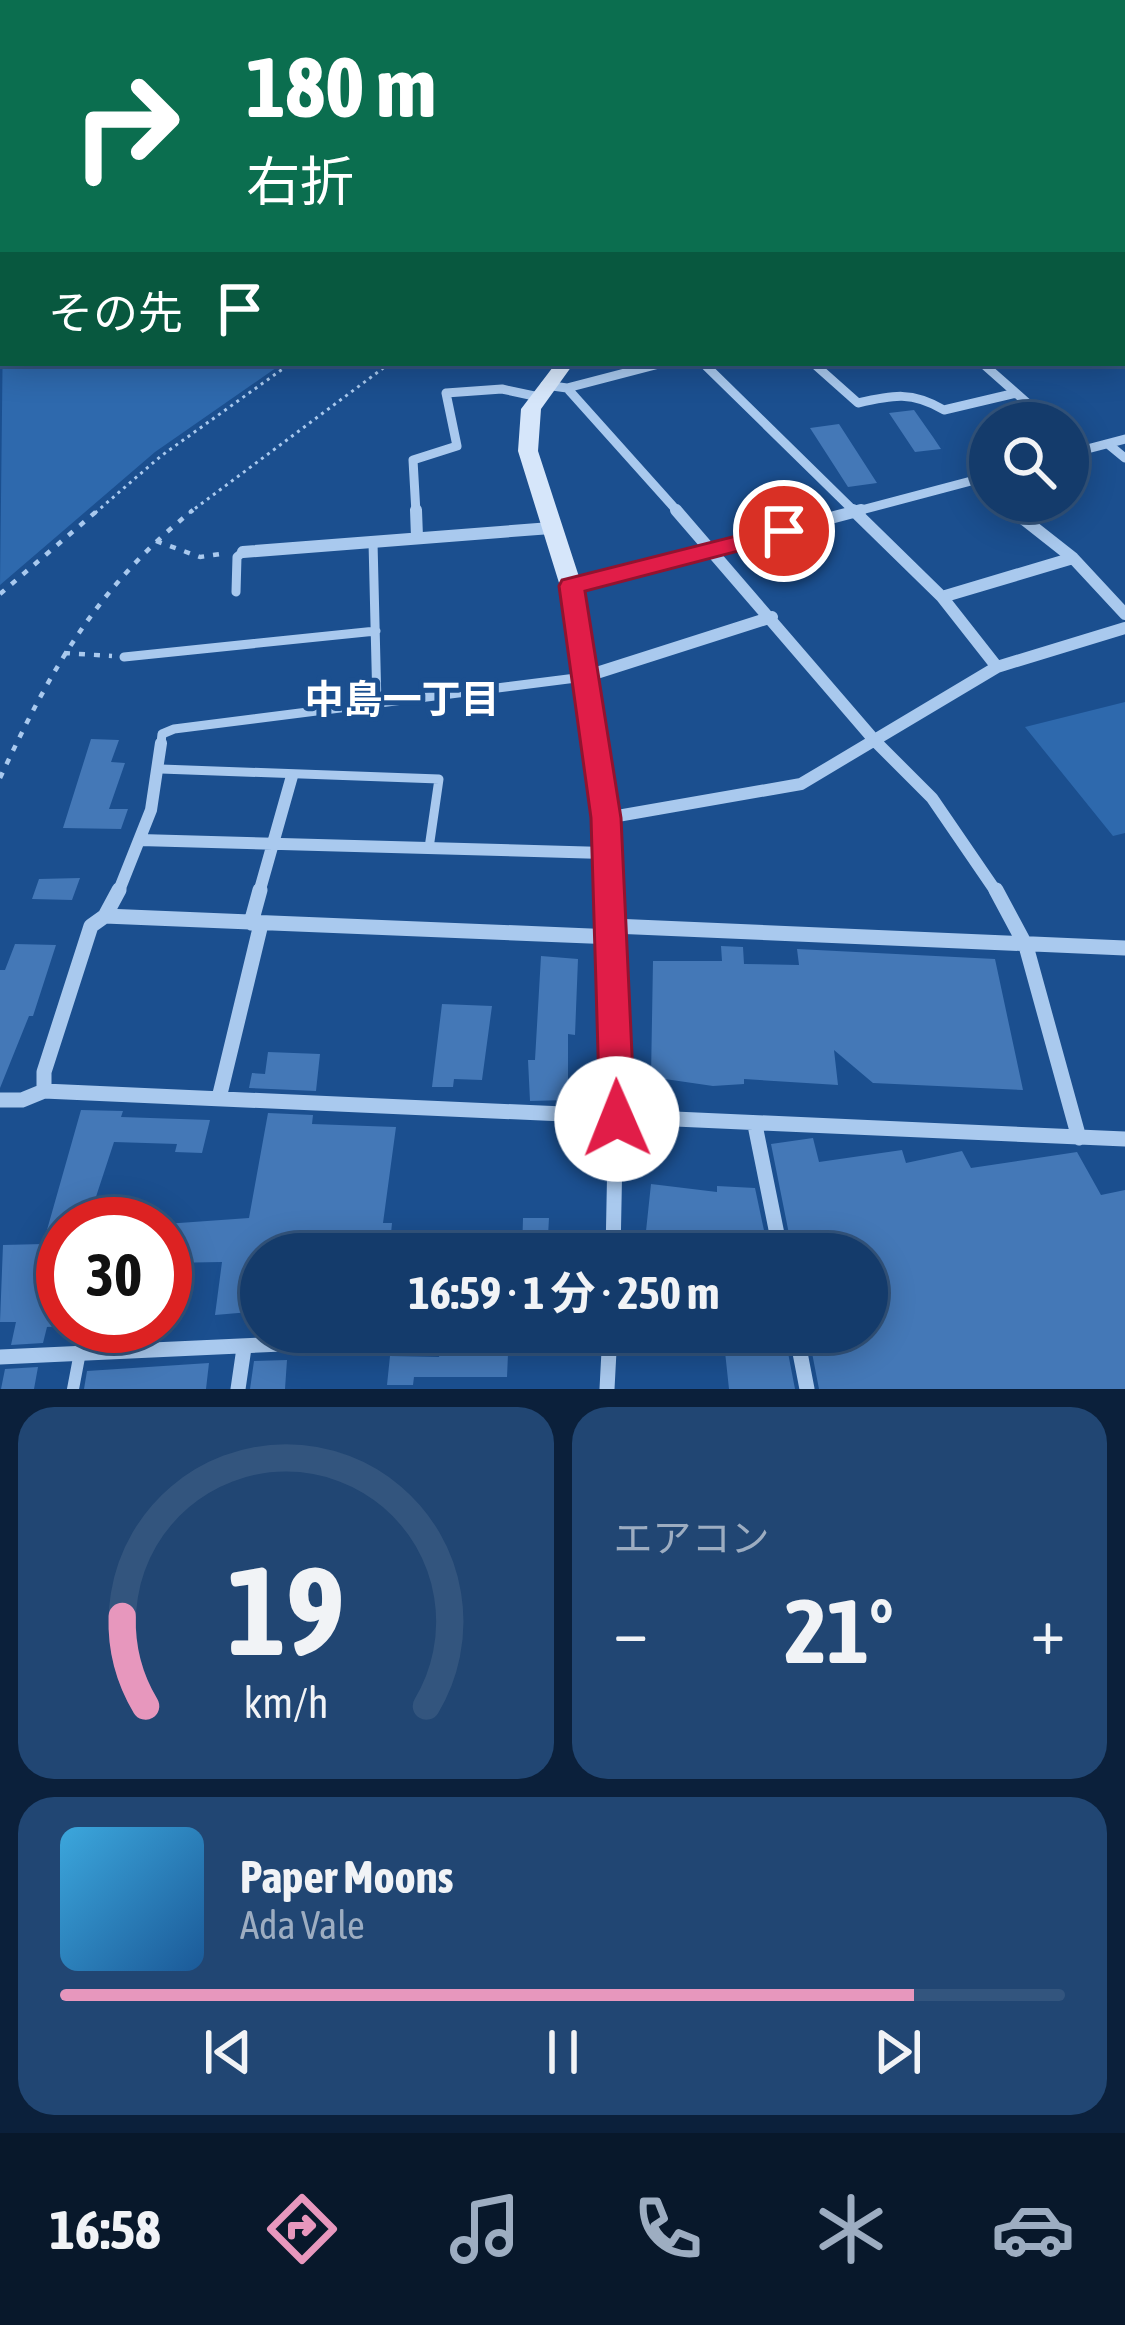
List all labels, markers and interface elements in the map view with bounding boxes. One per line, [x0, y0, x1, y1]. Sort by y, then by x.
text: 180 m [246, 39, 436, 135]
icon: right [48, 48, 204, 204]
text: 右折 [246, 151, 354, 212]
icon: arrive [207, 276, 273, 342]
text: その先 [48, 287, 183, 339]
map controls [969, 402, 1089, 522]
button: search [969, 402, 1089, 522]
pin [733, 480, 835, 582]
icon: arrive [751, 498, 817, 564]
district label: 中島一丁目 [304, 677, 500, 721]
position arrow [554, 1056, 680, 1182]
speed limit sign: 30 [36, 1197, 192, 1353]
text: 16:59 · 1 分 · 250 m [409, 1267, 719, 1319]
text: エアコン [614, 1516, 770, 1560]
text: 19 [227, 1538, 344, 1681]
text: 21° [785, 1579, 894, 1682]
text: − [614, 1592, 648, 1668]
text: + [1031, 1592, 1065, 1668]
text: km/h [243, 1678, 328, 1727]
text: Paper Moons [240, 1851, 453, 1903]
text: Ada Vale [240, 1903, 365, 1947]
icon: previous [195, 2019, 261, 2085]
icon: pause [530, 2019, 596, 2085]
icon: next [865, 2019, 931, 2085]
icon: directions [260, 2187, 344, 2271]
icon: music [443, 2187, 527, 2271]
icon: phone [626, 2187, 710, 2271]
icon: climate [809, 2187, 893, 2271]
icon: car [991, 2187, 1075, 2271]
text: 16:58 [49, 2199, 161, 2260]

